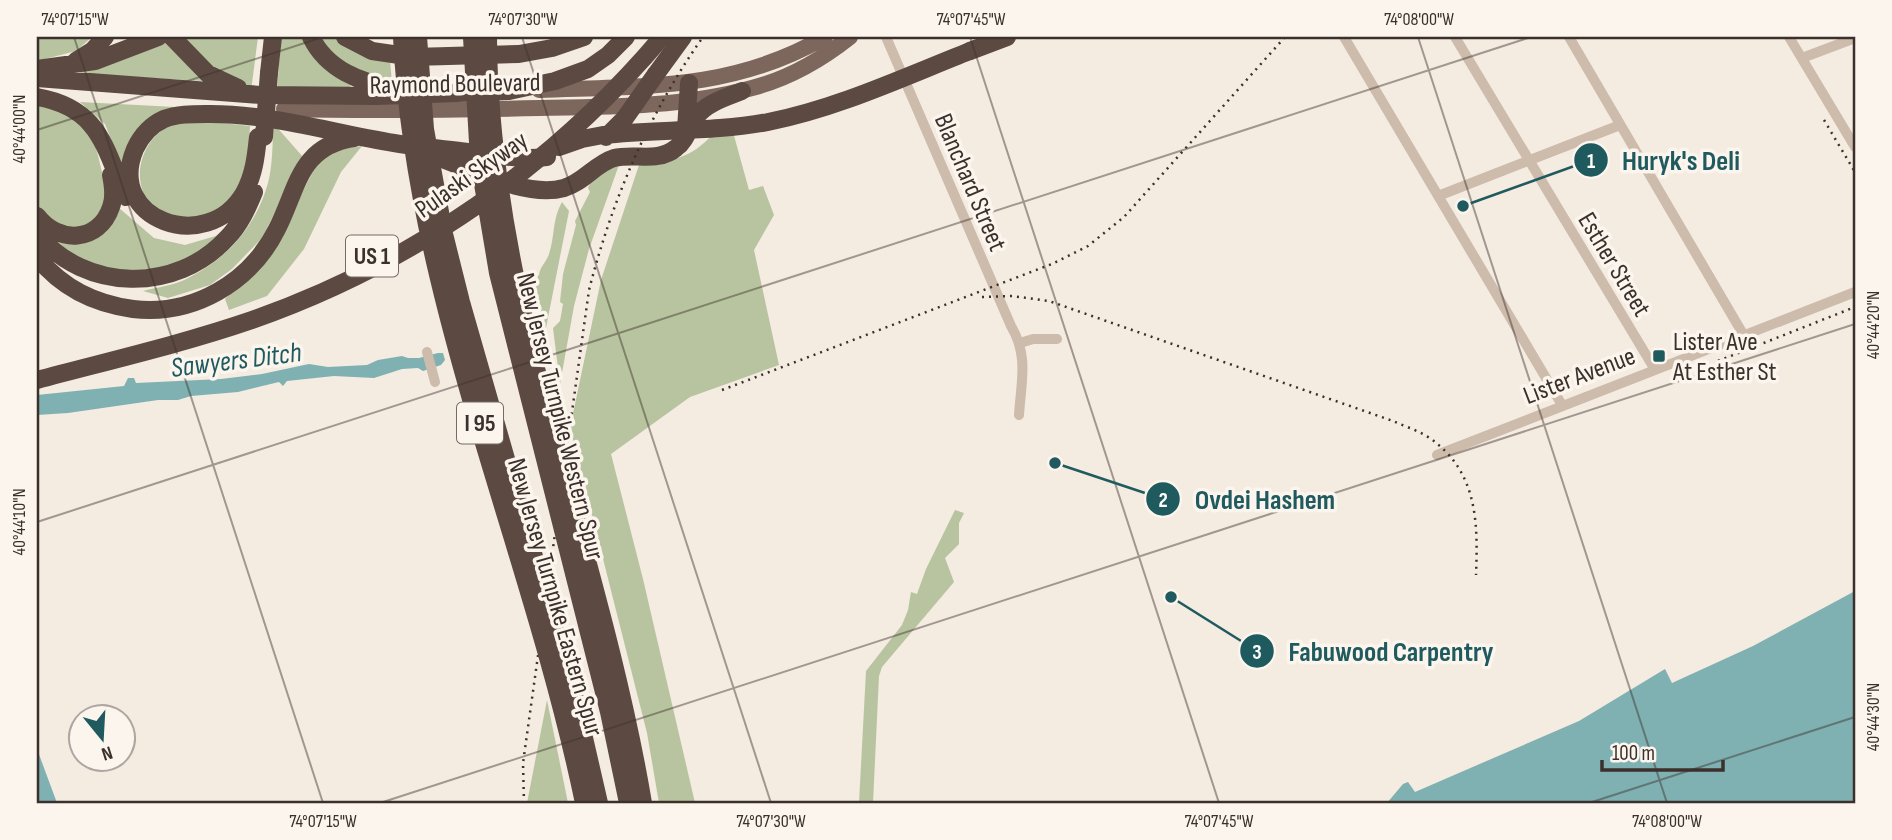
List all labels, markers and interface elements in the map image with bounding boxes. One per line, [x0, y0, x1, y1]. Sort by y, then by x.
text: 74°07'15"W [41, 9, 109, 30]
text: 74°07'30"W [488, 9, 558, 30]
text: 74°07'45"W [937, 9, 1006, 30]
text: 74°08'00"W [1384, 9, 1454, 30]
street label: Raymond Boulevard [369, 68, 541, 101]
text: 40°44'00"N [9, 95, 30, 163]
street label: Blanchard Street [927, 109, 1012, 256]
street label: Pulaski Skyway [410, 125, 534, 225]
callout: Huryk's Deli [1573, 136, 1754, 185]
text: Huryk's Deli [1622, 145, 1740, 178]
text: 1 [1587, 149, 1595, 174]
street label: Esther Street [1571, 207, 1657, 323]
road number: US 1 [346, 235, 398, 276]
street label: New Jersey Turnpike Western Spur [509, 270, 610, 563]
text: 40°44'20"N [1863, 291, 1884, 359]
place label: Lister Ave At Esther St [1672, 327, 1777, 388]
water label: Sawyers Ditch [169, 336, 304, 385]
street label: Lister Avenue [1519, 341, 1640, 412]
marker: Lister Ave At Esther St [1651, 348, 1667, 364]
road number: I 95 [457, 402, 503, 444]
street label: New Jersey Turnpike Eastern Spur [500, 455, 609, 740]
callout: Ovdei Hashem [1146, 475, 1349, 524]
text: Ovdei Hashem [1195, 484, 1335, 517]
text: 40°44'10"N [9, 488, 30, 556]
text: 2 [1158, 488, 1168, 513]
callout: Fabuwood Carpentry [1240, 627, 1508, 676]
text: Fabuwood Carpentry [1288, 636, 1494, 669]
text: 3 [1252, 640, 1262, 665]
text: 40°44'30"N [1863, 683, 1884, 751]
north arrow [66, 704, 136, 774]
scale bar [1602, 728, 1722, 772]
text: N [98, 740, 115, 765]
text: 100 m [1612, 741, 1655, 766]
text: 74°07'15"W [289, 811, 357, 832]
text: 74°07'30"W [736, 811, 806, 832]
text: 74°07'45"W [1185, 811, 1254, 832]
text: 74°08'00"W [1632, 811, 1702, 832]

